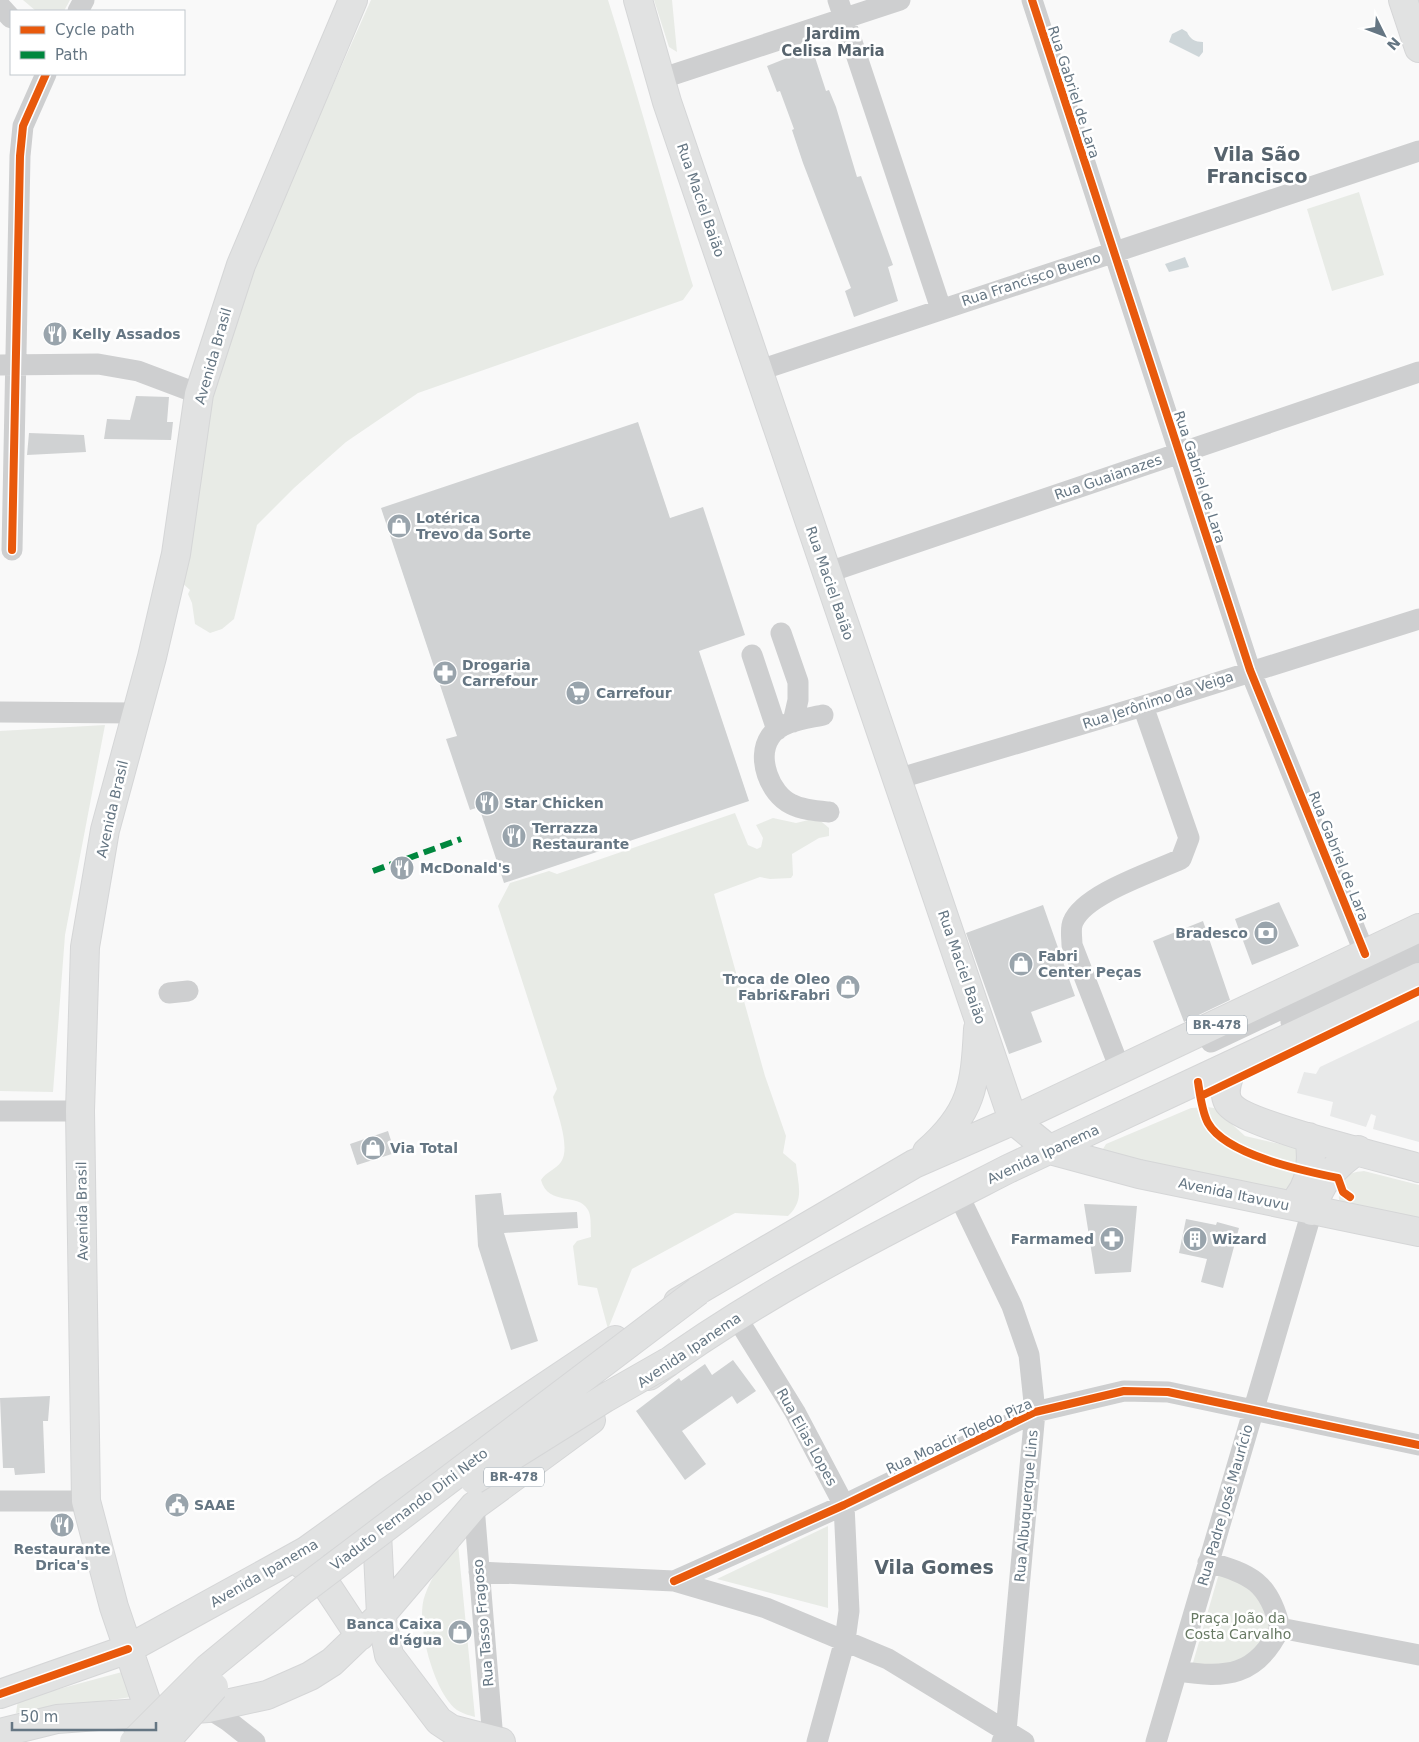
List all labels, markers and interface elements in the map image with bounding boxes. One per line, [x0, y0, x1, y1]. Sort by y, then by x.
legend [10, 10, 185, 75]
north arrow [1359, 10, 1409, 60]
text: Cycle path [55, 21, 135, 39]
street label: Rua Gabriel de Lara [1045, 24, 1103, 160]
district label: Jardim Celisa Maria [781, 25, 885, 60]
text: N [1384, 34, 1404, 53]
text: Path [55, 46, 88, 64]
street label: Rua Maciel Baião [674, 141, 728, 259]
district label: Vila São Francisco [1207, 143, 1307, 187]
street label: Rua Francisco Bueno [959, 249, 1103, 309]
street label: Avenida Brasil [192, 306, 234, 406]
restaurant icon: Kelly Assados [42, 321, 68, 347]
place label: Kelly Assados [72, 326, 181, 342]
street label: Rua Gabriel de Lara [1171, 409, 1229, 545]
street label: Rua Guaianazes [1052, 451, 1164, 503]
place label: Lotérica Trevo da Sorte [416, 510, 531, 542]
shop icon: Lotérica Trevo da Sorte [386, 513, 412, 539]
street label: Rua Maciel Baião [803, 524, 857, 642]
place label: Drogaria Carrefour [462, 657, 538, 689]
pharmacy icon: Drogaria Carrefour [432, 660, 458, 686]
street label: Rua Jerônimo da Veiga [1081, 668, 1235, 732]
supermarket icon: Carrefour [565, 680, 591, 706]
place label: Carrefour [596, 685, 672, 701]
street label: Avenida Brasil [93, 759, 131, 859]
street label: Rua Gabriel de Lara [1306, 789, 1372, 923]
restaurant icon: Star Chicken [474, 790, 500, 816]
place label: Star Chicken [504, 795, 604, 811]
place label: Terrazza Restaurante [532, 820, 629, 852]
restaurant icon: Terrazza Restaurante [501, 823, 527, 849]
restaurant icon: McDonald's [389, 855, 415, 881]
place label: McDonald's [420, 860, 510, 876]
street label: Rua Maciel Baião [935, 908, 989, 1026]
bank icon: Bradesco [1253, 920, 1279, 946]
place label: Bradesco [1175, 925, 1248, 941]
place label: Fabri Center Peças [1038, 948, 1142, 980]
shop icon: Fabri Center Peças [1008, 951, 1034, 977]
place label: Troca de Oleo Fabri&Fabri [723, 971, 830, 1003]
shop icon: Troca de Oleo Fabri&Fabri [835, 974, 861, 1000]
road number: BR-478 [1187, 1016, 1247, 1034]
street label: Avenida Ipanema [984, 1121, 1102, 1187]
shop icon: Via Total [360, 1135, 386, 1161]
place label: Via Total [390, 1140, 458, 1156]
street label: Avenida Brasil [73, 1161, 91, 1261]
street label: Avenida Itavuvu [1177, 1174, 1291, 1214]
pharmacy icon: Farmamed [1099, 1226, 1125, 1252]
building icon: Wizard [1182, 1226, 1208, 1252]
place label: Farmamed [1011, 1231, 1094, 1247]
place label: Wizard [1212, 1231, 1267, 1247]
street label: Avenida Ipanema [634, 1309, 744, 1391]
street label: Rua Elias Lopes [774, 1386, 840, 1488]
street label: Rua Moacir Toledo Piza [884, 1395, 1034, 1477]
street label: Rua Padre José Maurício [1194, 1422, 1256, 1588]
street label: Rua Albuquerque Lins [1011, 1429, 1041, 1583]
street label: Viaduto Fernando Dini Neto [327, 1445, 491, 1573]
road number: BR-478 [484, 1468, 544, 1486]
public building icon: SAAE [164, 1492, 190, 1518]
place label: SAAE [194, 1497, 235, 1513]
restaurant icon: Restaurante Drica's [49, 1512, 75, 1538]
street label: Avenida Ipanema [207, 1536, 321, 1610]
place label: Restaurante Drica's [13, 1541, 111, 1573]
district label: Vila Gomes [874, 1556, 994, 1578]
street label: Rua Tasso Fragoso [469, 1558, 497, 1688]
park label: Praça João da Costa Carvalho [1185, 1610, 1291, 1642]
place label: Banca Caixa d'água [346, 1616, 442, 1648]
shop icon: Banca Caixa d'água [447, 1619, 473, 1645]
scale bar [12, 1700, 156, 1732]
text: 50 m [20, 1708, 58, 1726]

